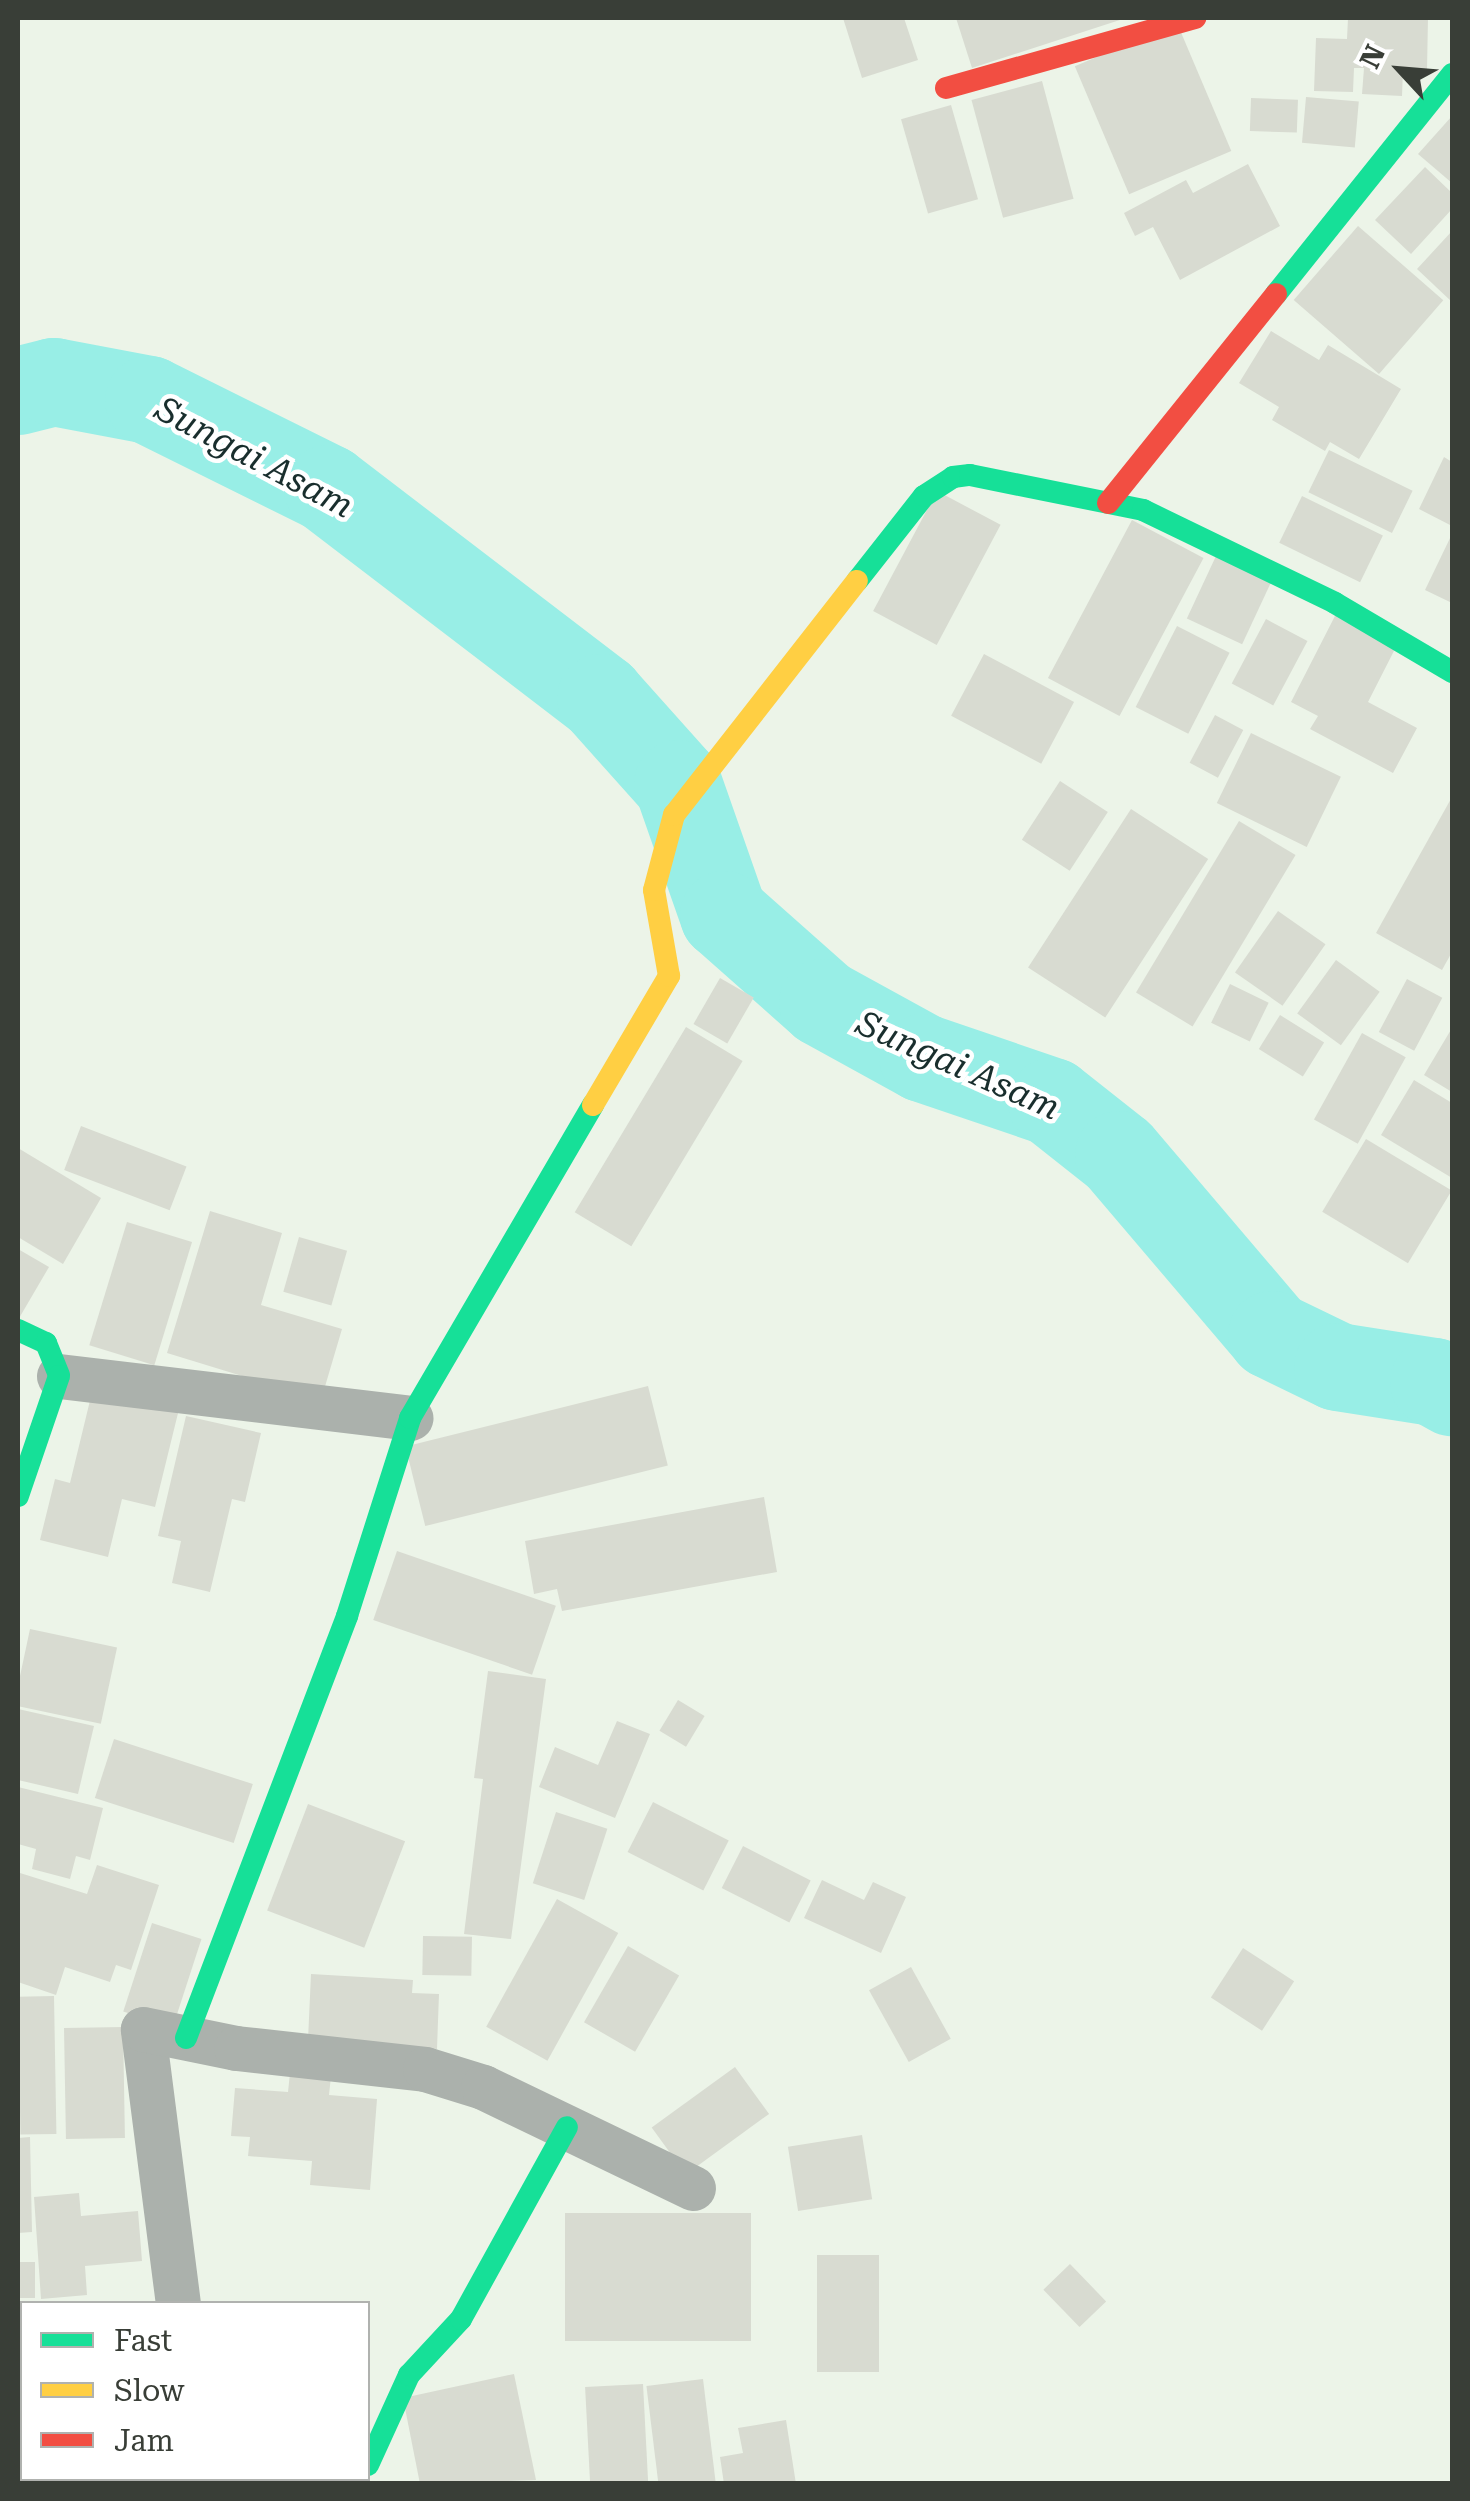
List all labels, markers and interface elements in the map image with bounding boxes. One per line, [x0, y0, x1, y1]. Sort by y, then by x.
north arrow [1350, 20, 1450, 120]
text: N [1353, 40, 1392, 74]
water label: Sungai Asam [148, 388, 360, 528]
water label: Sungai Asam [850, 1003, 1066, 1129]
legend [20, 2301, 370, 2481]
text: Fast [114, 2323, 172, 2358]
text: Slow [114, 2373, 185, 2408]
text: Jam [114, 2423, 174, 2458]

